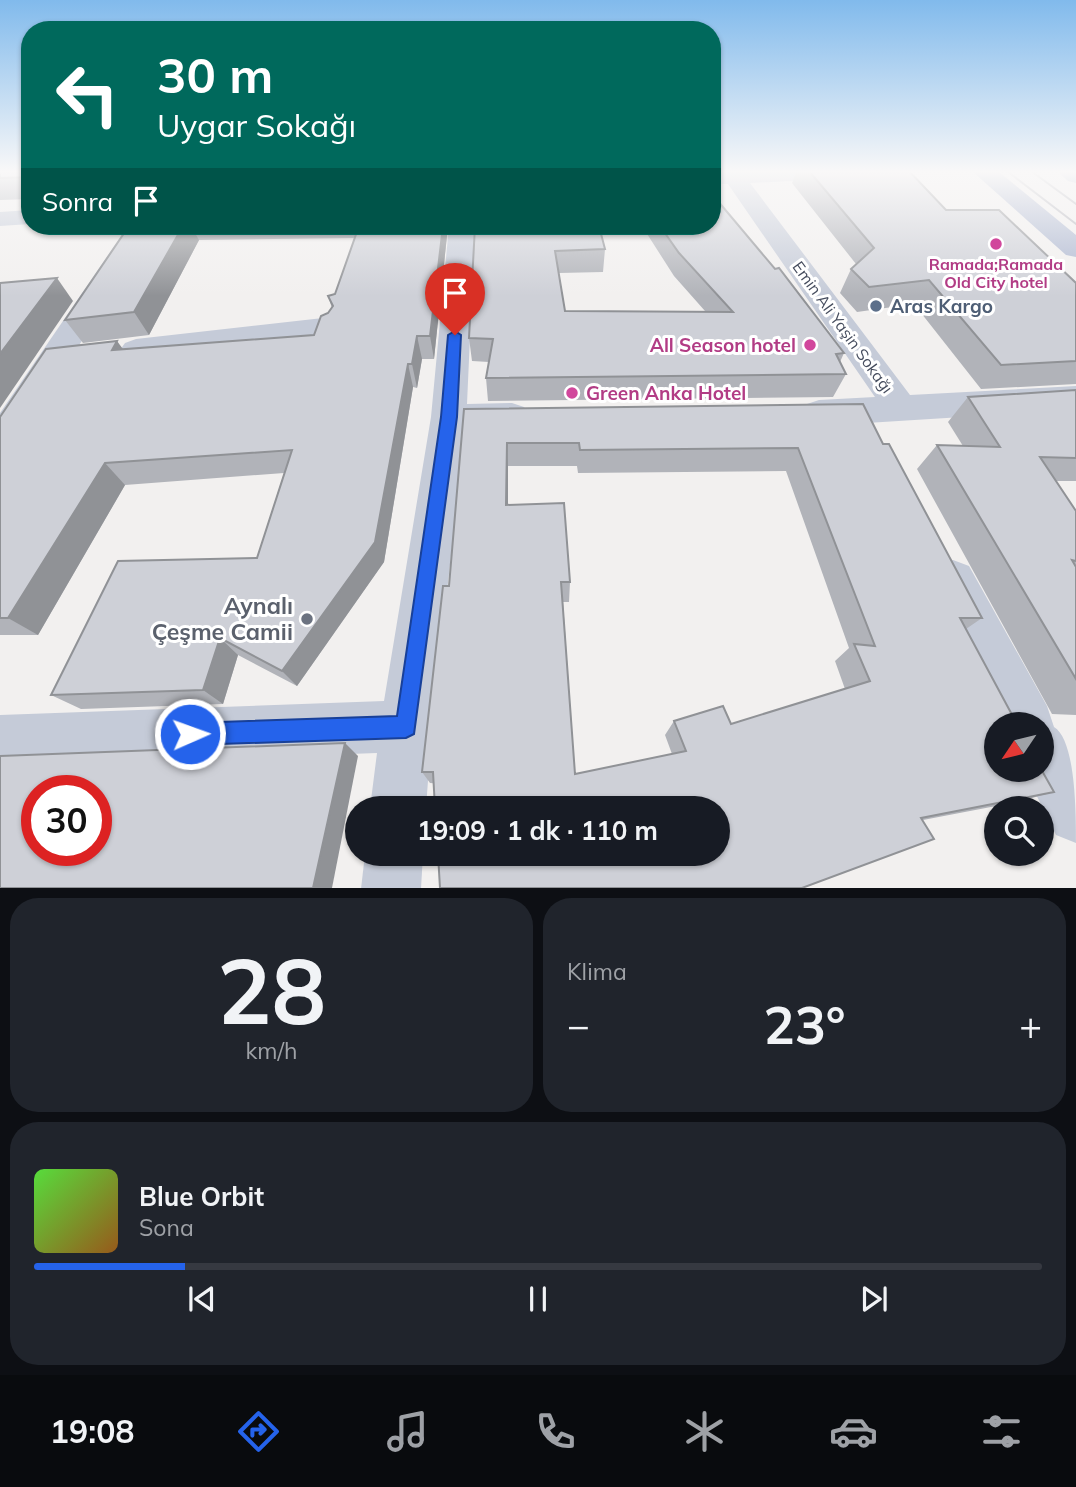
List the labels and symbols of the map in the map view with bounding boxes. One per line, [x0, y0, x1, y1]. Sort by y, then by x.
marker: Ramada;Ramada Old City hotel [988, 236, 1004, 252]
place label: Ramada;Ramada Old City hotel [929, 254, 1063, 292]
street label: Emin Ali Yaşin Sokağı [788, 257, 898, 397]
pin [425, 263, 485, 335]
place label: Aras Kargo [890, 294, 993, 318]
marker: Aras Kargo [868, 298, 884, 314]
place label: All Season hotel [650, 333, 796, 357]
marker: All Season hotel [802, 337, 818, 353]
place label: Green Anka Hotel [586, 381, 746, 405]
marker: Green Anka Hotel [564, 385, 580, 401]
place label: Aynalı Çeşme Camii [152, 591, 293, 646]
marker: Aynalı Çeşme Camii [299, 611, 315, 627]
position arrow [153, 697, 227, 771]
north arrow [984, 712, 1054, 782]
speed limit sign: 30 [21, 775, 112, 866]

